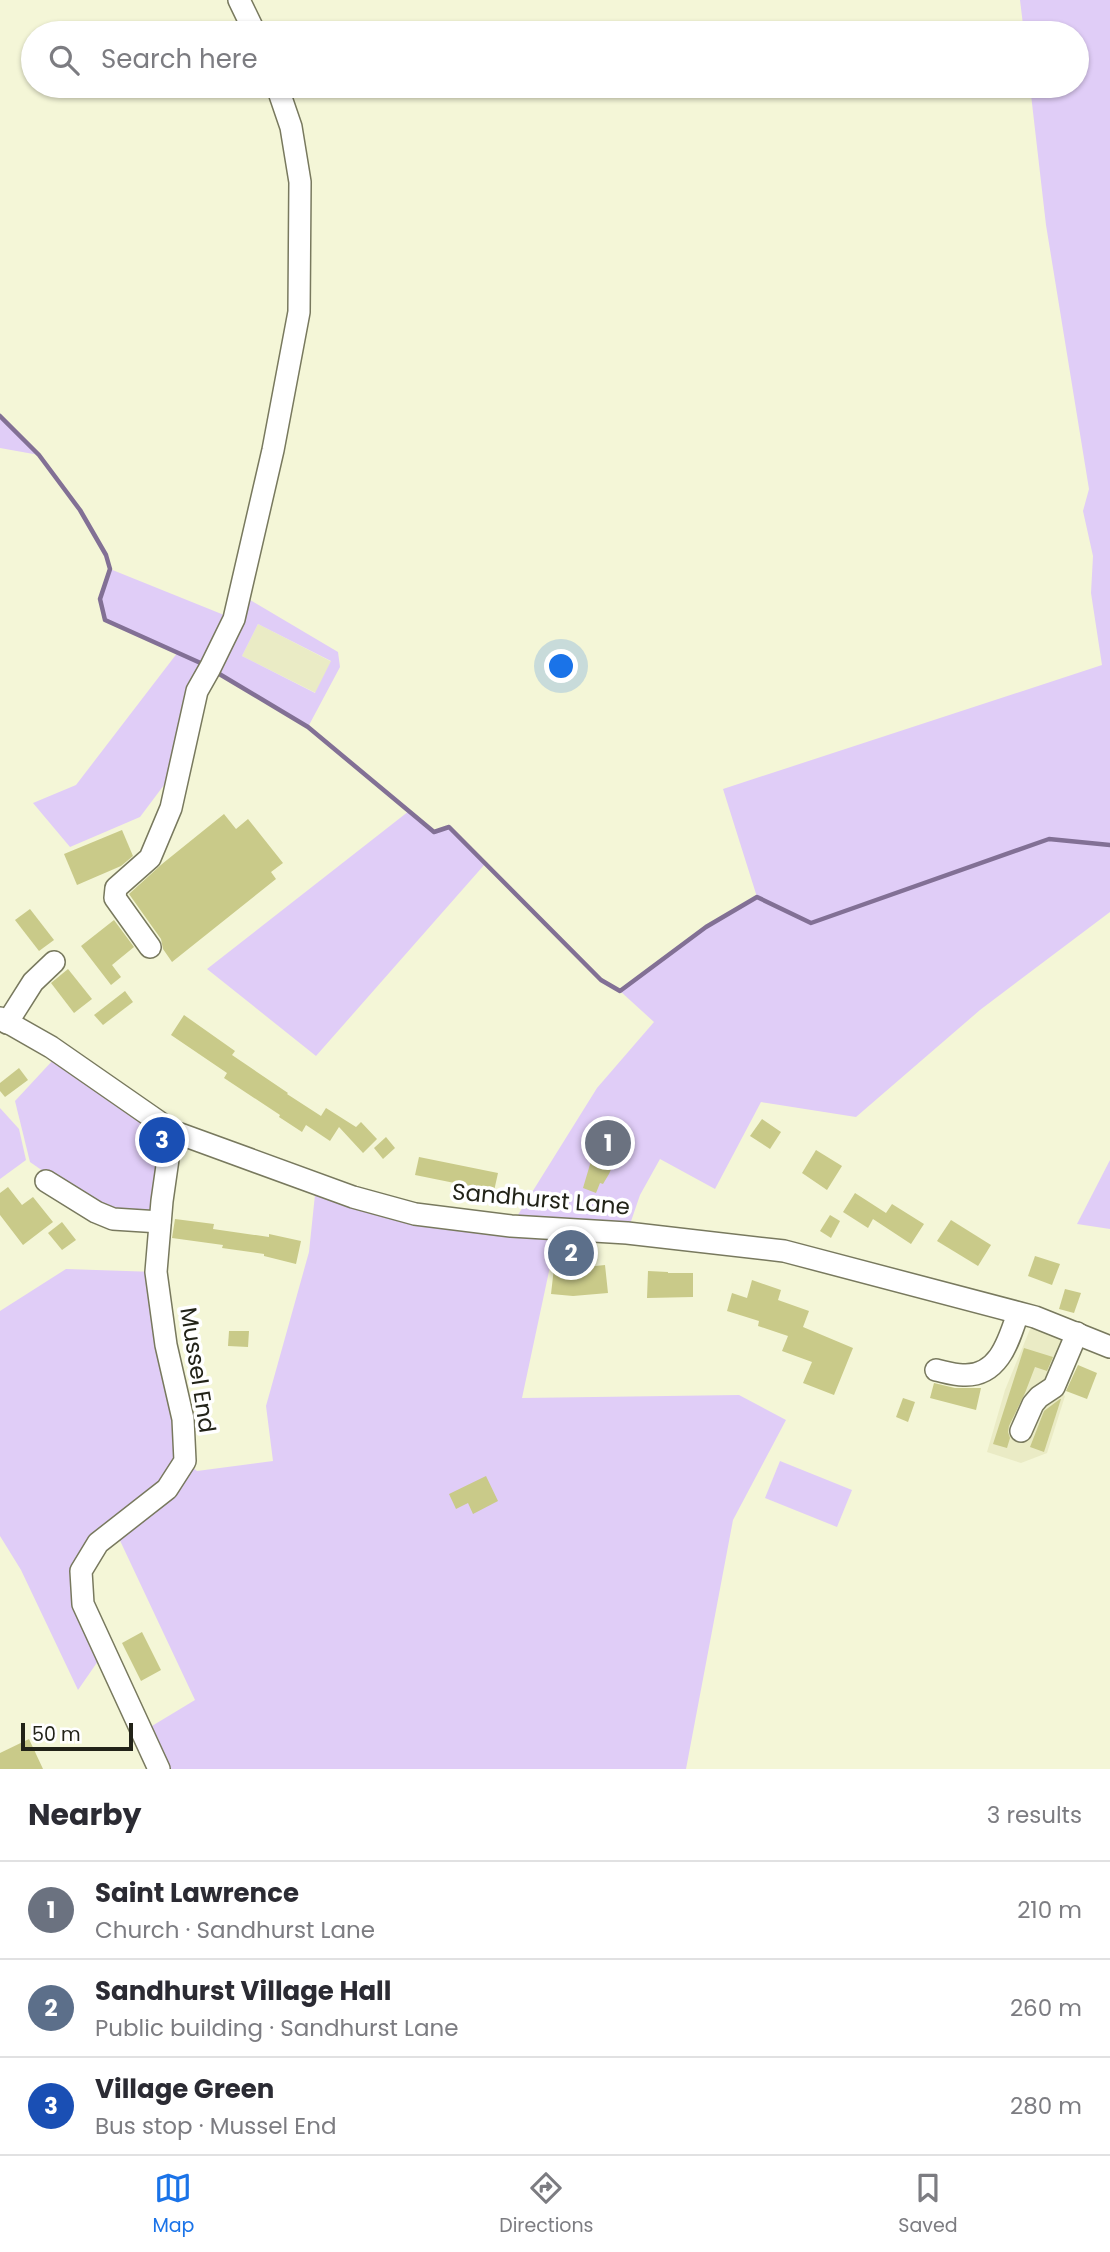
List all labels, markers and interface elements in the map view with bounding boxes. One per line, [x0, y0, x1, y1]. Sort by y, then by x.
search box [21, 21, 1089, 98]
icon: search [45, 41, 83, 79]
text: Search here [101, 41, 258, 77]
your location [544, 649, 578, 683]
pin: 3 [139, 1114, 185, 1166]
pin: 1 [585, 1117, 631, 1169]
street label: Sandhurst Lane [451, 1175, 631, 1223]
pin: 2 [548, 1227, 594, 1279]
street label: Mussel End [172, 1305, 224, 1435]
scale bar [21, 1720, 133, 1752]
text: 50 m [32, 1721, 81, 1748]
text: Nearby [28, 1793, 142, 1836]
text: 3 results [987, 1799, 1082, 1831]
text: Saint Lawrence [95, 1875, 299, 1911]
text: 1 [47, 1894, 55, 1926]
text: 210 m [1017, 1894, 1082, 1926]
text: Church · Sandhurst Lane [95, 1914, 375, 1946]
text: Sandhurst Village Hall [95, 1973, 391, 2009]
text: 2 [44, 1992, 58, 2024]
text: 260 m [1010, 1992, 1082, 2024]
text: Public building · Sandhurst Lane [95, 2012, 459, 2044]
text: Village Green [95, 2071, 274, 2107]
text: 3 [44, 2090, 58, 2122]
text: 280 m [1010, 2090, 1082, 2122]
text: Bus stop · Mussel End [95, 2110, 336, 2142]
tab: Map [152, 2169, 194, 2240]
tab: Directions [499, 2169, 594, 2240]
tab: Saved [898, 2169, 958, 2240]

